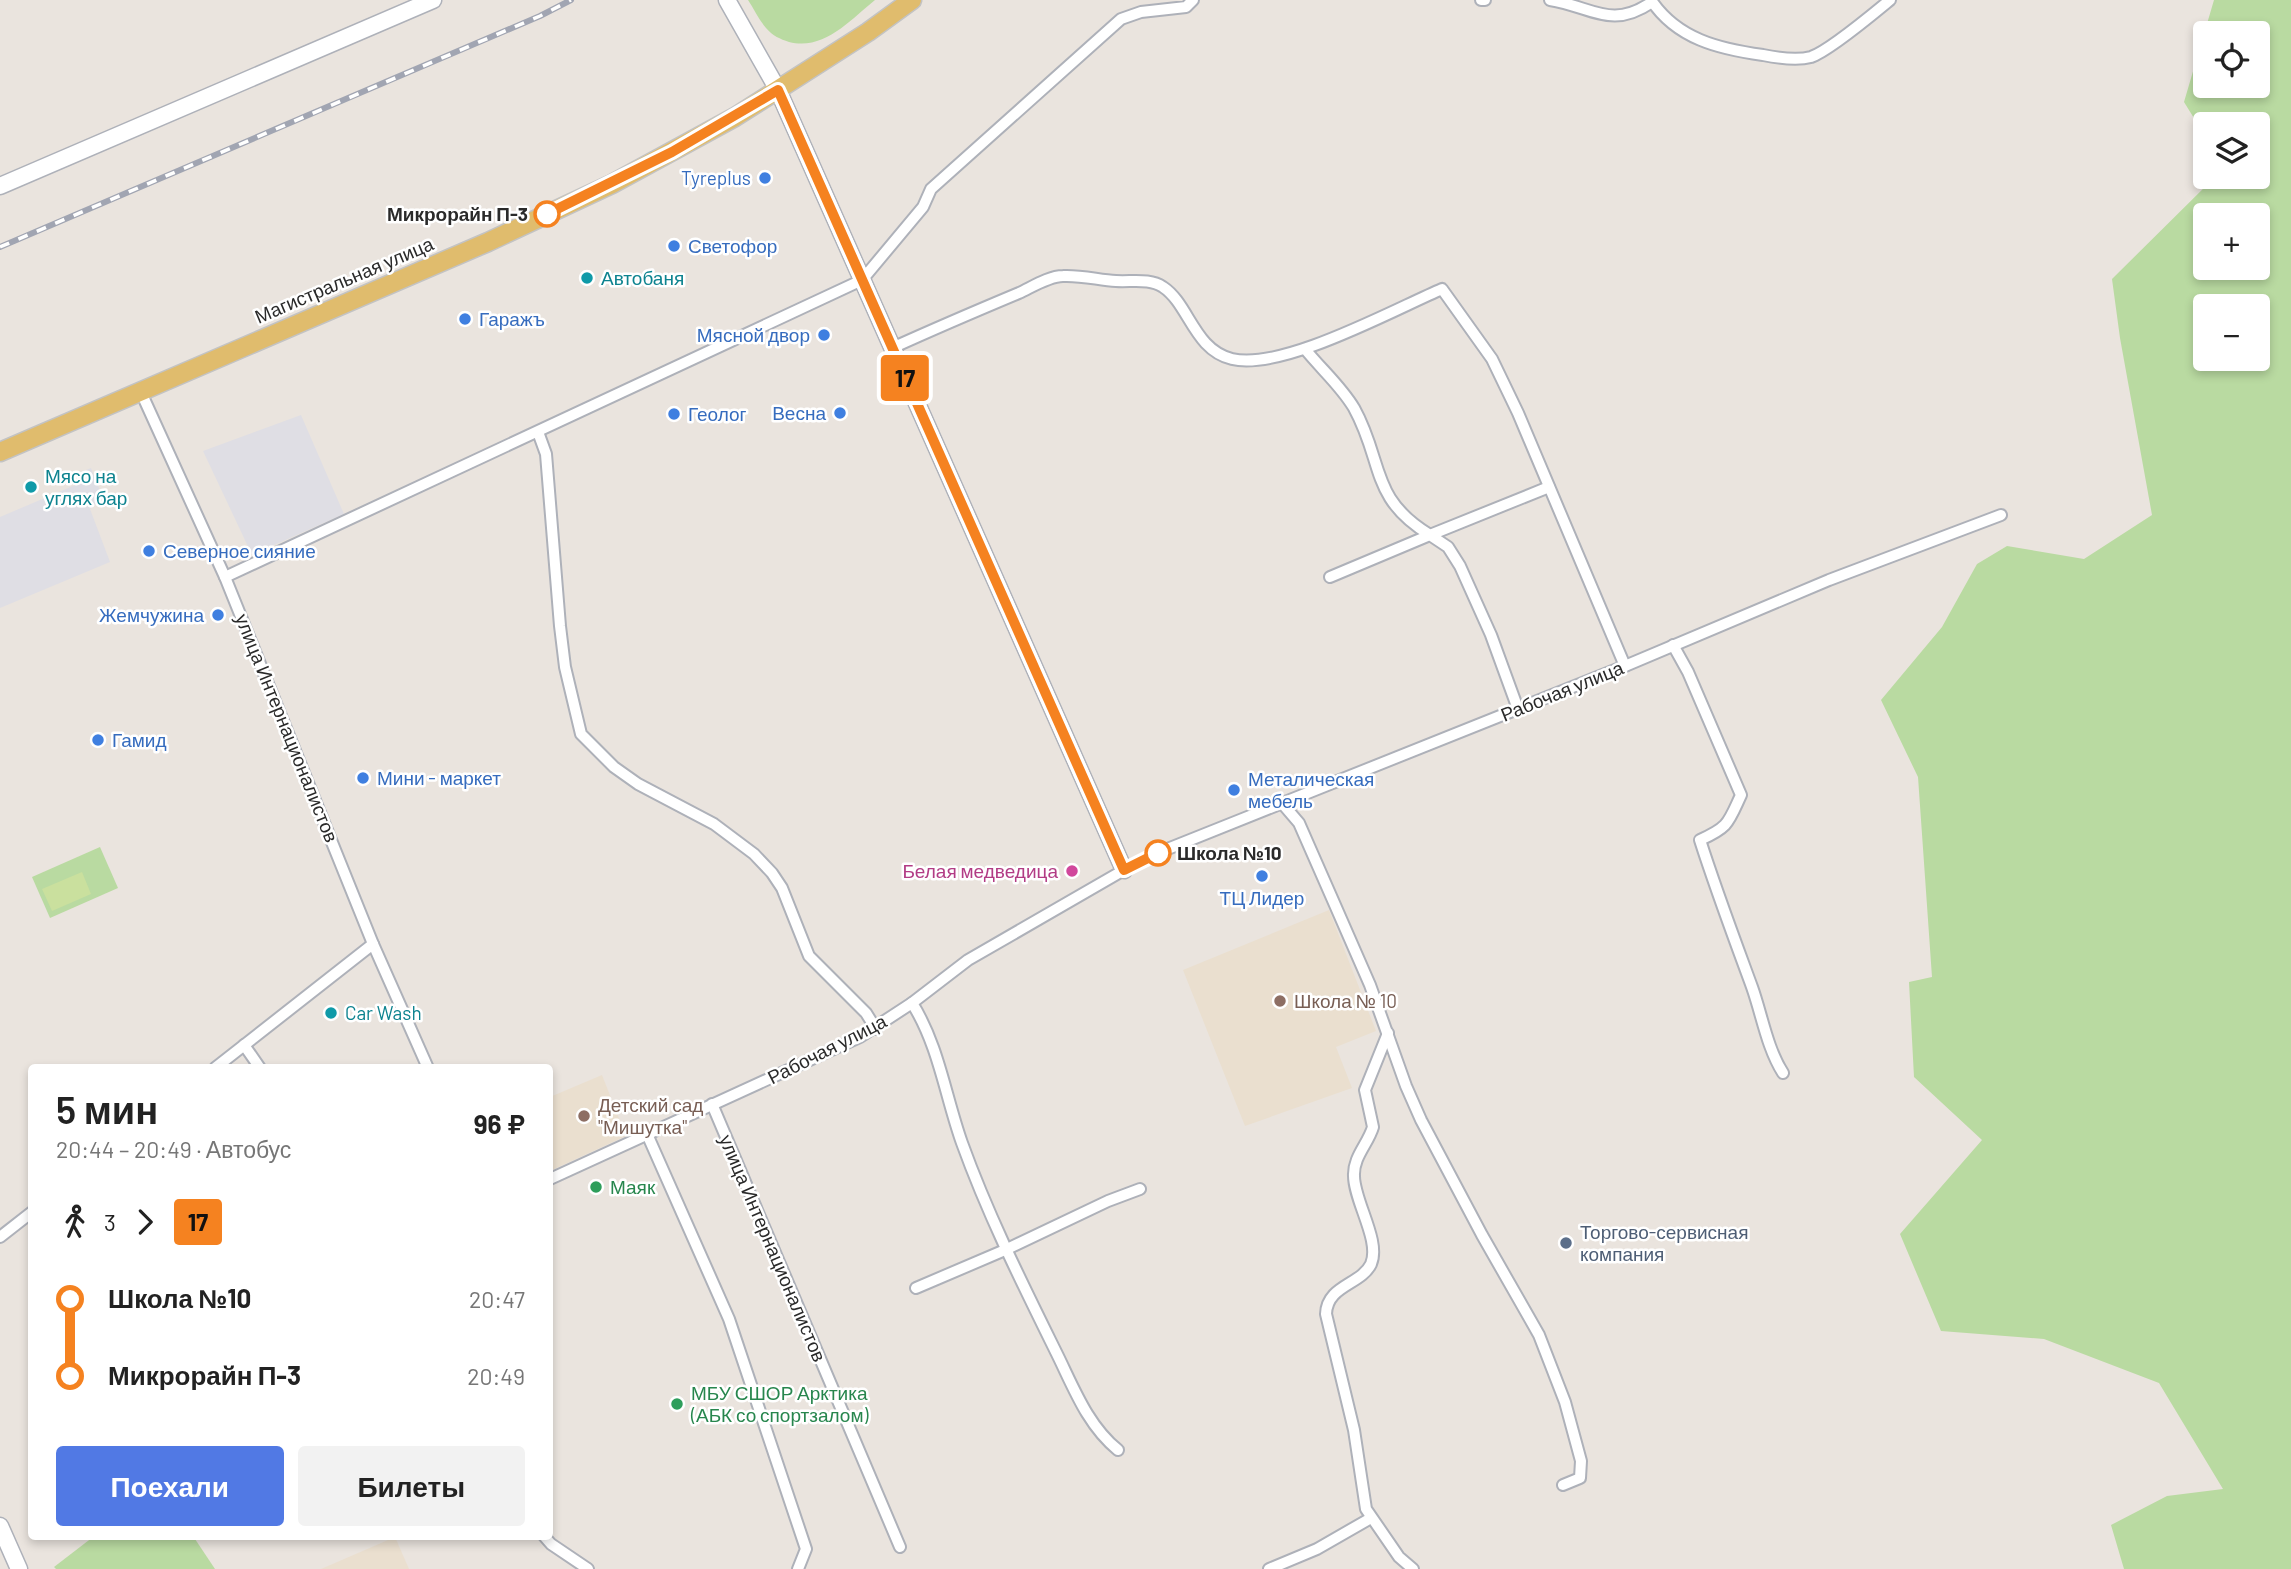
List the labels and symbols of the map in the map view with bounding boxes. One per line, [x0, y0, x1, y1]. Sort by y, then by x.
place label: Tyreplus [681, 166, 751, 189]
marker: Tyreplus [757, 170, 773, 186]
marker: Микрорайн П-3 [534, 201, 560, 227]
place label: Микрорайн П-3 [387, 202, 528, 225]
street label: Магистральная улица [251, 231, 437, 328]
place label: Светофор [688, 234, 777, 257]
marker: Светофор [666, 238, 682, 254]
place label: Автобаня [601, 266, 684, 289]
marker: Автобаня [579, 270, 595, 286]
place label: Гаражъ [479, 307, 545, 330]
marker: Гаражъ [457, 311, 473, 327]
place label: Мясной двор [697, 323, 810, 346]
marker: Мясной двор [816, 327, 832, 343]
line badge: 17 [874, 355, 936, 401]
place label: Весна [772, 401, 826, 424]
place label: Геолог [688, 402, 747, 425]
marker: Весна [832, 405, 848, 421]
marker: Геолог [666, 406, 682, 422]
place label: Мясо на углях бар [45, 464, 127, 509]
marker: Мясо на углях бар [23, 479, 39, 495]
place label: Северное сияние [163, 539, 316, 562]
marker: Северное сияние [141, 543, 157, 559]
place label: Жемчужина [99, 603, 204, 626]
marker: Жемчужина [210, 607, 226, 623]
street label: улица Интернационалистов [231, 610, 344, 845]
street label: Рабочая улица [1497, 655, 1627, 726]
place label: Гамид [112, 728, 167, 751]
marker: Гамид [90, 732, 106, 748]
place label: Мини - маркет [377, 766, 501, 789]
place label: Металическая мебель [1248, 767, 1374, 812]
marker: Мини - маркет [355, 770, 371, 786]
marker: Металическая мебель [1226, 782, 1242, 798]
marker: Школа №10 [1145, 840, 1171, 866]
place label: Школа №10 [1177, 841, 1282, 864]
place label: Белая медведица [902, 859, 1058, 882]
marker: Белая медведица [1064, 863, 1080, 879]
marker: ТЦ Лидер [1254, 868, 1270, 884]
place label: ТЦ Лидер [1220, 886, 1304, 909]
place label: Школа № 10 [1294, 989, 1397, 1012]
marker: Школа № 10 [1272, 993, 1288, 1009]
place label: Car Wash [345, 1001, 422, 1024]
marker: Car Wash [323, 1005, 339, 1021]
street label: Рабочая улица [763, 1009, 890, 1088]
place label: Детский сад "Мишутка" [598, 1093, 703, 1138]
marker: Детский сад "Мишутка" [576, 1108, 592, 1124]
street label: улица Интернационалистов [715, 1131, 832, 1365]
place label: Маяк [610, 1175, 656, 1198]
marker: Маяк [588, 1179, 604, 1195]
place label: Торгово-сервисная компания [1580, 1220, 1748, 1265]
marker: Торгово-сервисная компания [1558, 1235, 1574, 1251]
place label: МБУ СШОР Арктика (АБК со спортзалом) [690, 1381, 869, 1426]
marker: МБУ СШОР Арктика (АБК со спортзалом) [669, 1396, 685, 1412]

